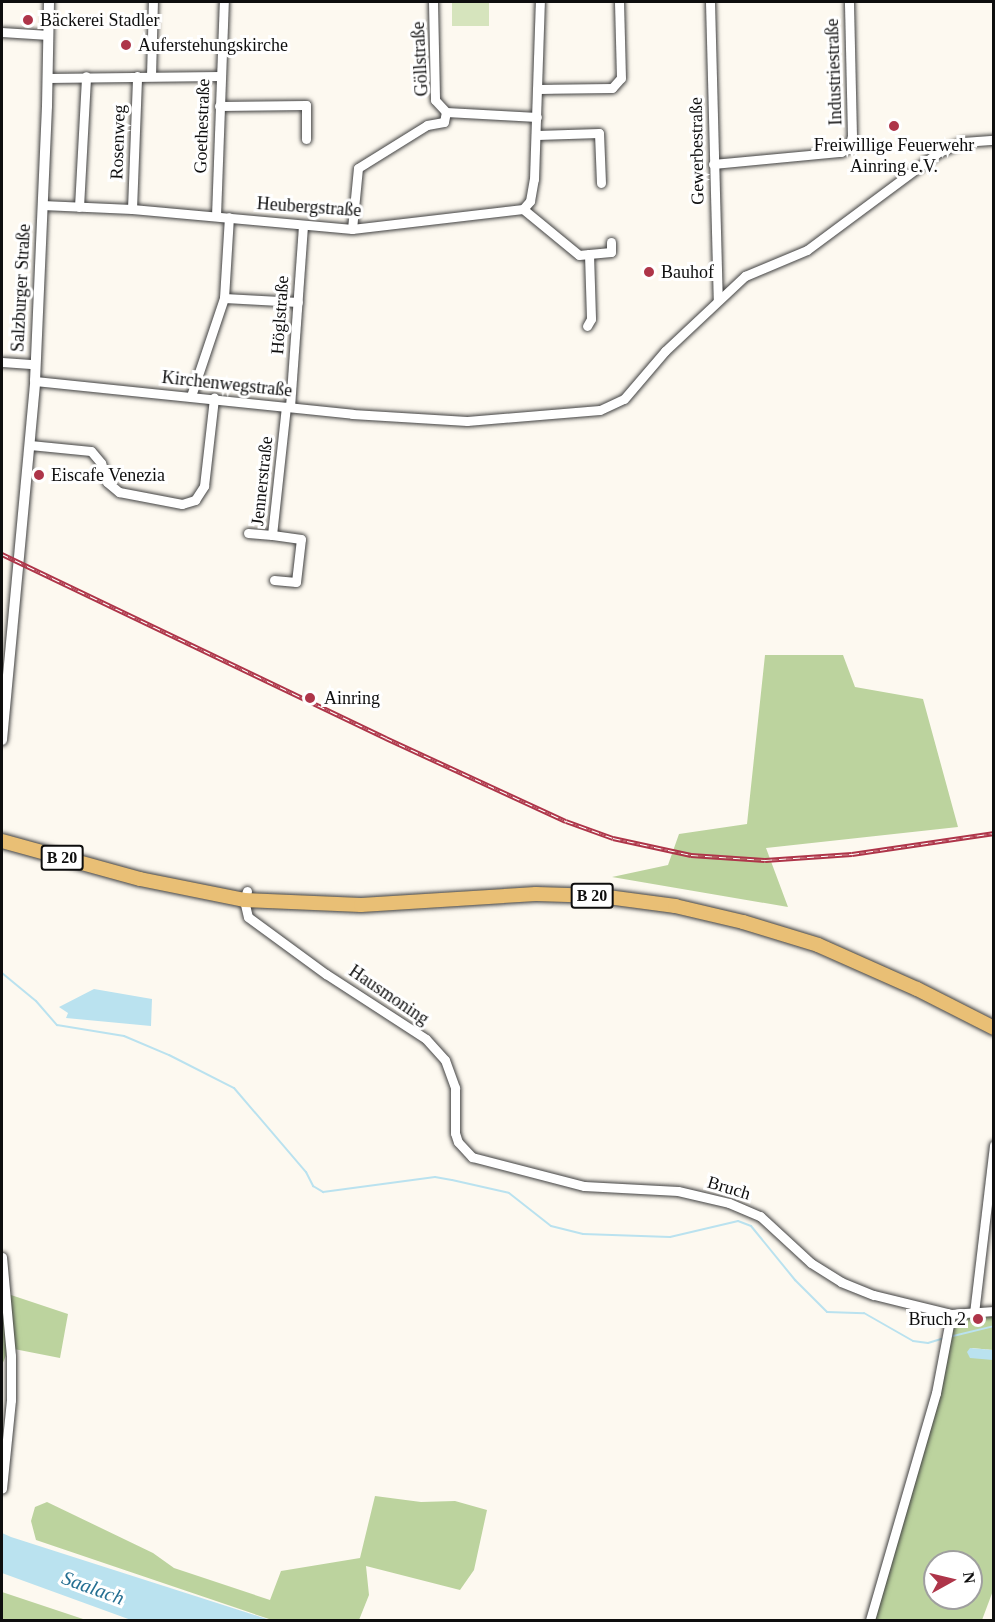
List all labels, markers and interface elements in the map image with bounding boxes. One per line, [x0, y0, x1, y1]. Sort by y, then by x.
place label: Bäckerei Stadler [40, 9, 159, 31]
marker: Bäckerei Stadler [21, 13, 35, 27]
street label: Industriestraße [821, 18, 847, 126]
street label: Göllstraße [407, 21, 433, 97]
place label: Auferstehungskirche [138, 34, 288, 56]
marker: Auferstehungskirche [119, 38, 133, 52]
street label: Goethestraße [190, 78, 214, 174]
street label: Gewerbestraße [685, 97, 709, 205]
street label: Rosenweg [106, 104, 130, 180]
marker: Freiwillige Feuerwehr Ainring e.V. [887, 119, 901, 133]
place label: Freiwillige Feuerwehr Ainring e.V. [814, 135, 974, 178]
street label: Heubergstraße [256, 193, 362, 221]
street label: Salzburger Straße [7, 223, 35, 353]
place label: Bauhof [661, 261, 714, 283]
marker: Bauhof [642, 265, 656, 279]
street label: Höglstraße [266, 275, 294, 355]
street label: Kirchenwegstraße [161, 366, 293, 402]
street label: Jennerstraße [247, 435, 277, 527]
place label: Eiscafe Venezia [51, 464, 165, 486]
marker: Eiscafe Venezia [32, 468, 46, 482]
place label: Ainring [324, 687, 380, 709]
marker: Ainring [301, 689, 319, 707]
road number: B 20 [40, 845, 84, 871]
road number: B 20 [570, 883, 614, 909]
street label: Hausmoning [345, 960, 433, 1030]
street label: Bruch [705, 1171, 753, 1205]
place label: Bruch 2 [909, 1308, 966, 1330]
marker: Bruch 2 [971, 1312, 985, 1326]
north arrow [923, 1550, 983, 1610]
water label: Saalach [59, 1566, 127, 1610]
text: N [960, 1571, 979, 1585]

